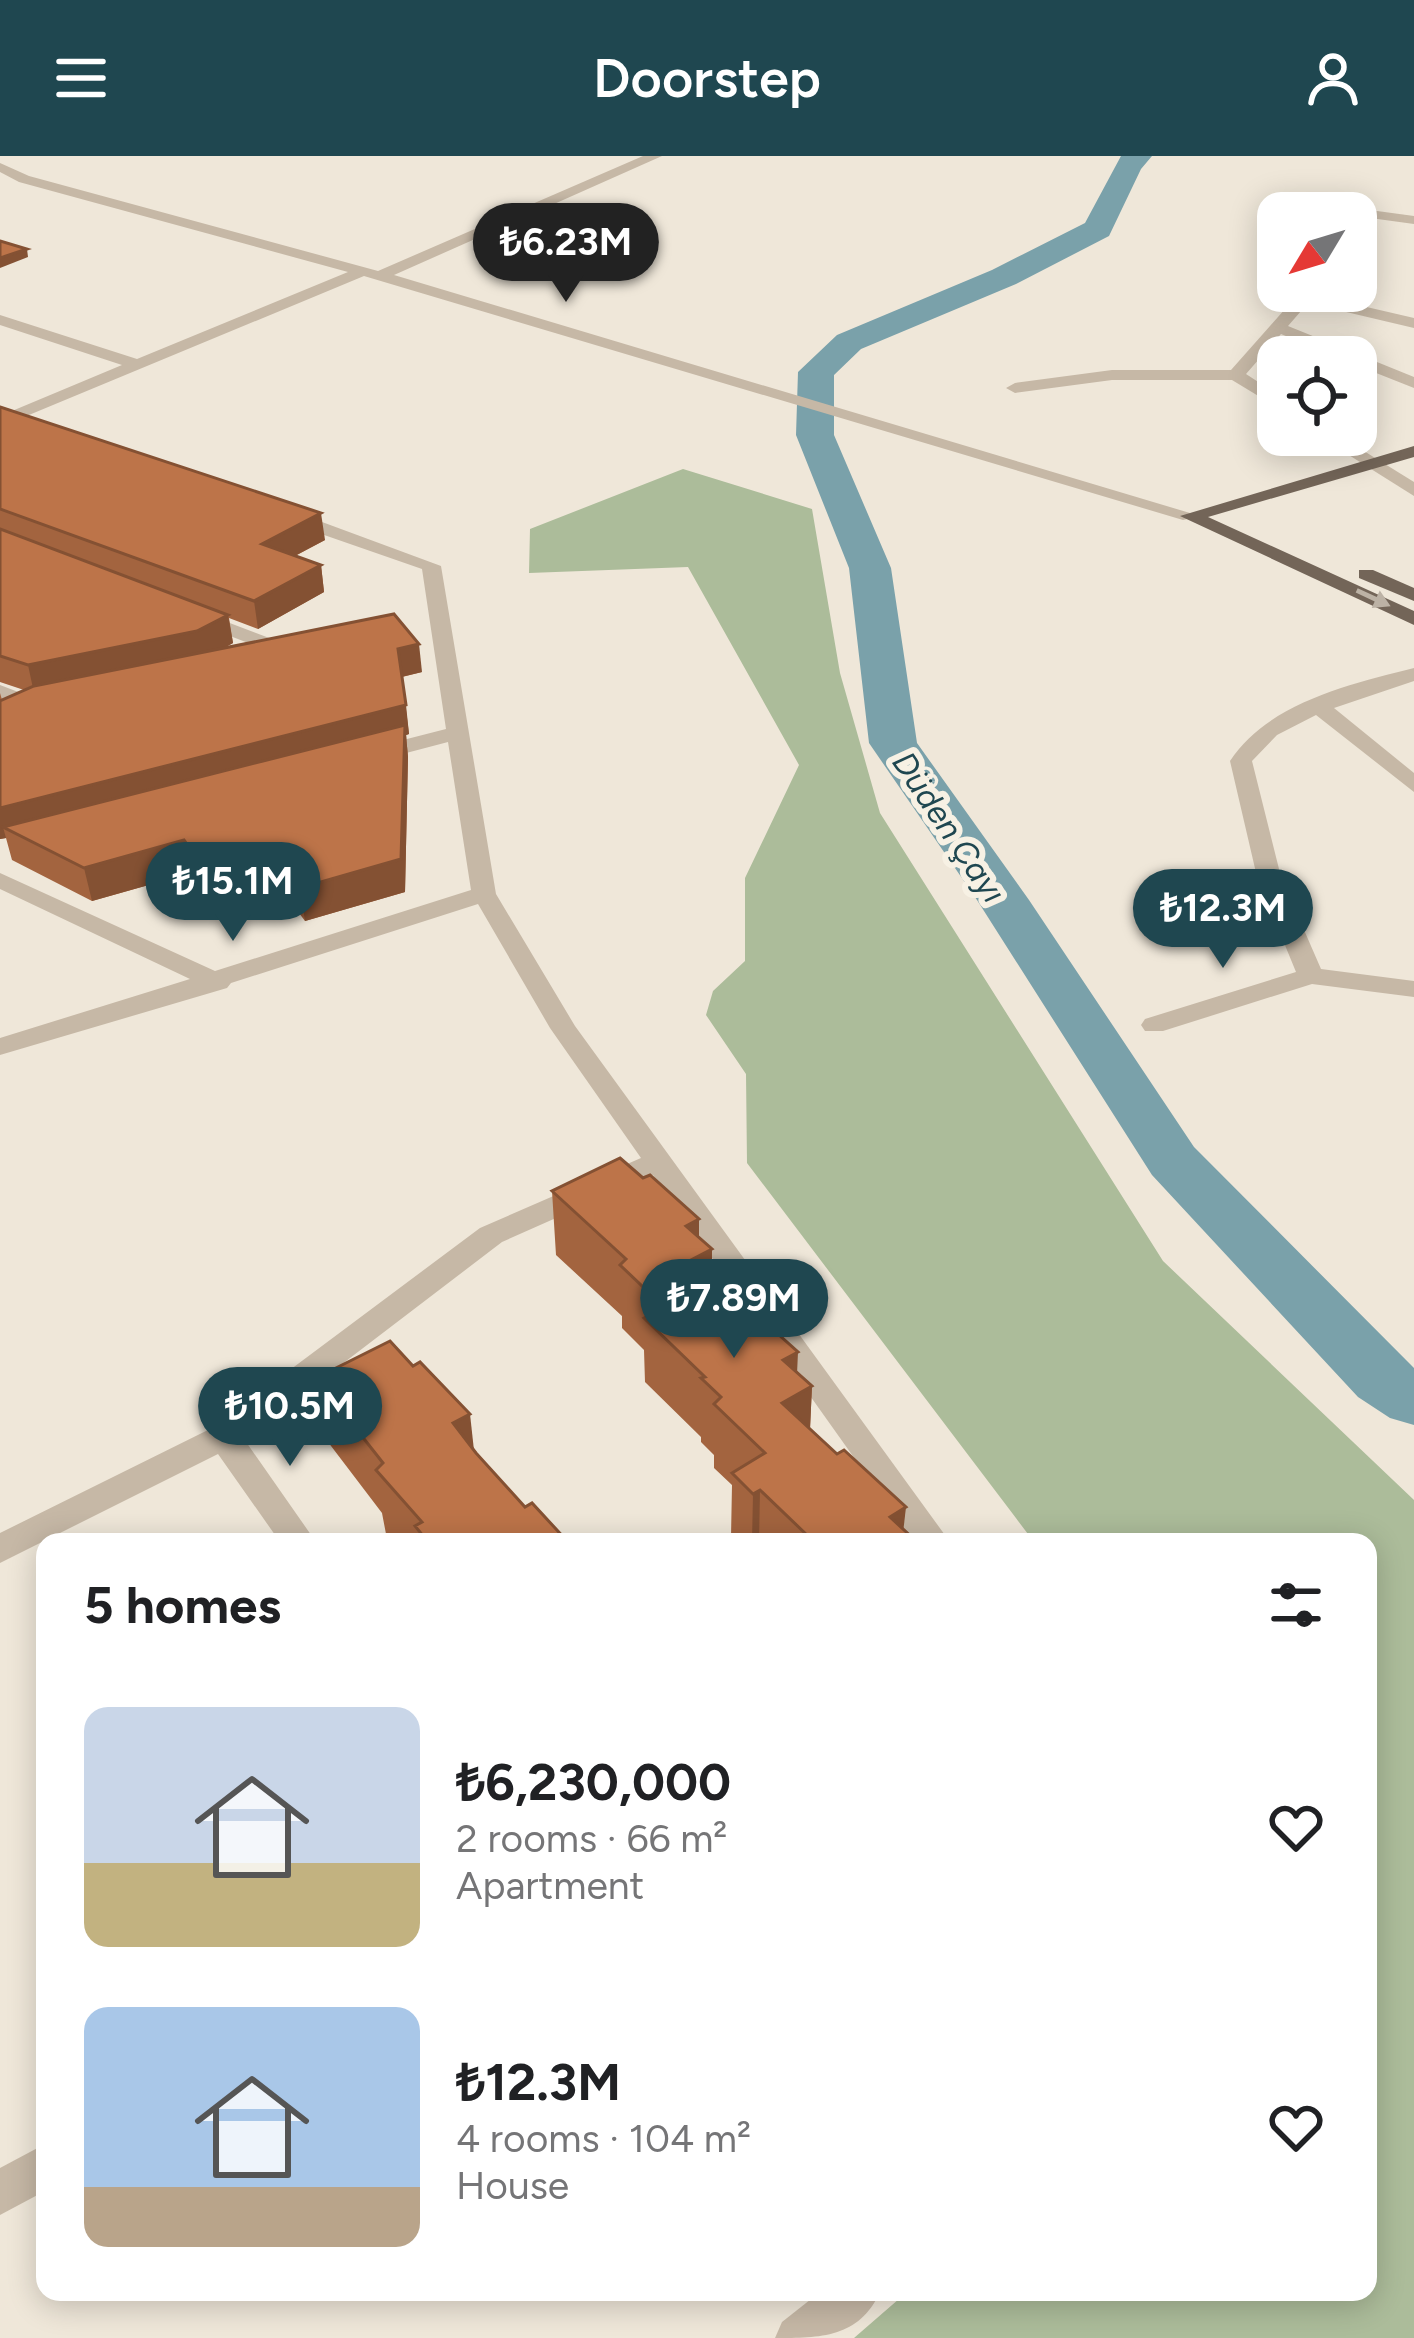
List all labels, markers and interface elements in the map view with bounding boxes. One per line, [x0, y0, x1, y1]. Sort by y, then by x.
icon: menu [48, 45, 114, 111]
icon: person [1300, 45, 1366, 111]
text: Doorstep [593, 46, 821, 111]
north arrow [1257, 192, 1377, 312]
map controls [1257, 192, 1377, 456]
pin: ₺6.23M [468, 203, 664, 305]
text: ₺6.23M [500, 218, 632, 265]
button: locate [1257, 336, 1377, 456]
one-way arrow [1356, 588, 1391, 608]
water label: Düden Çayı [884, 744, 1014, 910]
pin: ₺15.1M [135, 842, 331, 944]
text: ₺15.1M [173, 857, 293, 904]
pin: ₺12.3M [1125, 869, 1321, 971]
text: ₺12.3M [1160, 884, 1286, 931]
pin: ₺7.89M [636, 1259, 832, 1361]
text: ₺7.89M [667, 1274, 801, 1321]
pin: ₺10.5M [192, 1367, 388, 1469]
text: ₺10.5M [225, 1382, 355, 1429]
icon: filters [1263, 1572, 1329, 1638]
text: 5 homes [84, 1575, 281, 1636]
text: ₺6,230,000 [456, 1752, 731, 1813]
icon: home [180, 1755, 324, 1899]
icon: heart [1263, 1794, 1329, 1860]
text: 2 rooms · 66 m² [456, 1815, 727, 1862]
text: Apartment [456, 1862, 644, 1909]
text: ₺12.3M [456, 2052, 621, 2113]
icon: home [180, 2055, 324, 2199]
icon: heart [1263, 2094, 1329, 2160]
text: 4 rooms · 104 m² [456, 2115, 751, 2162]
text: House [456, 2162, 569, 2209]

